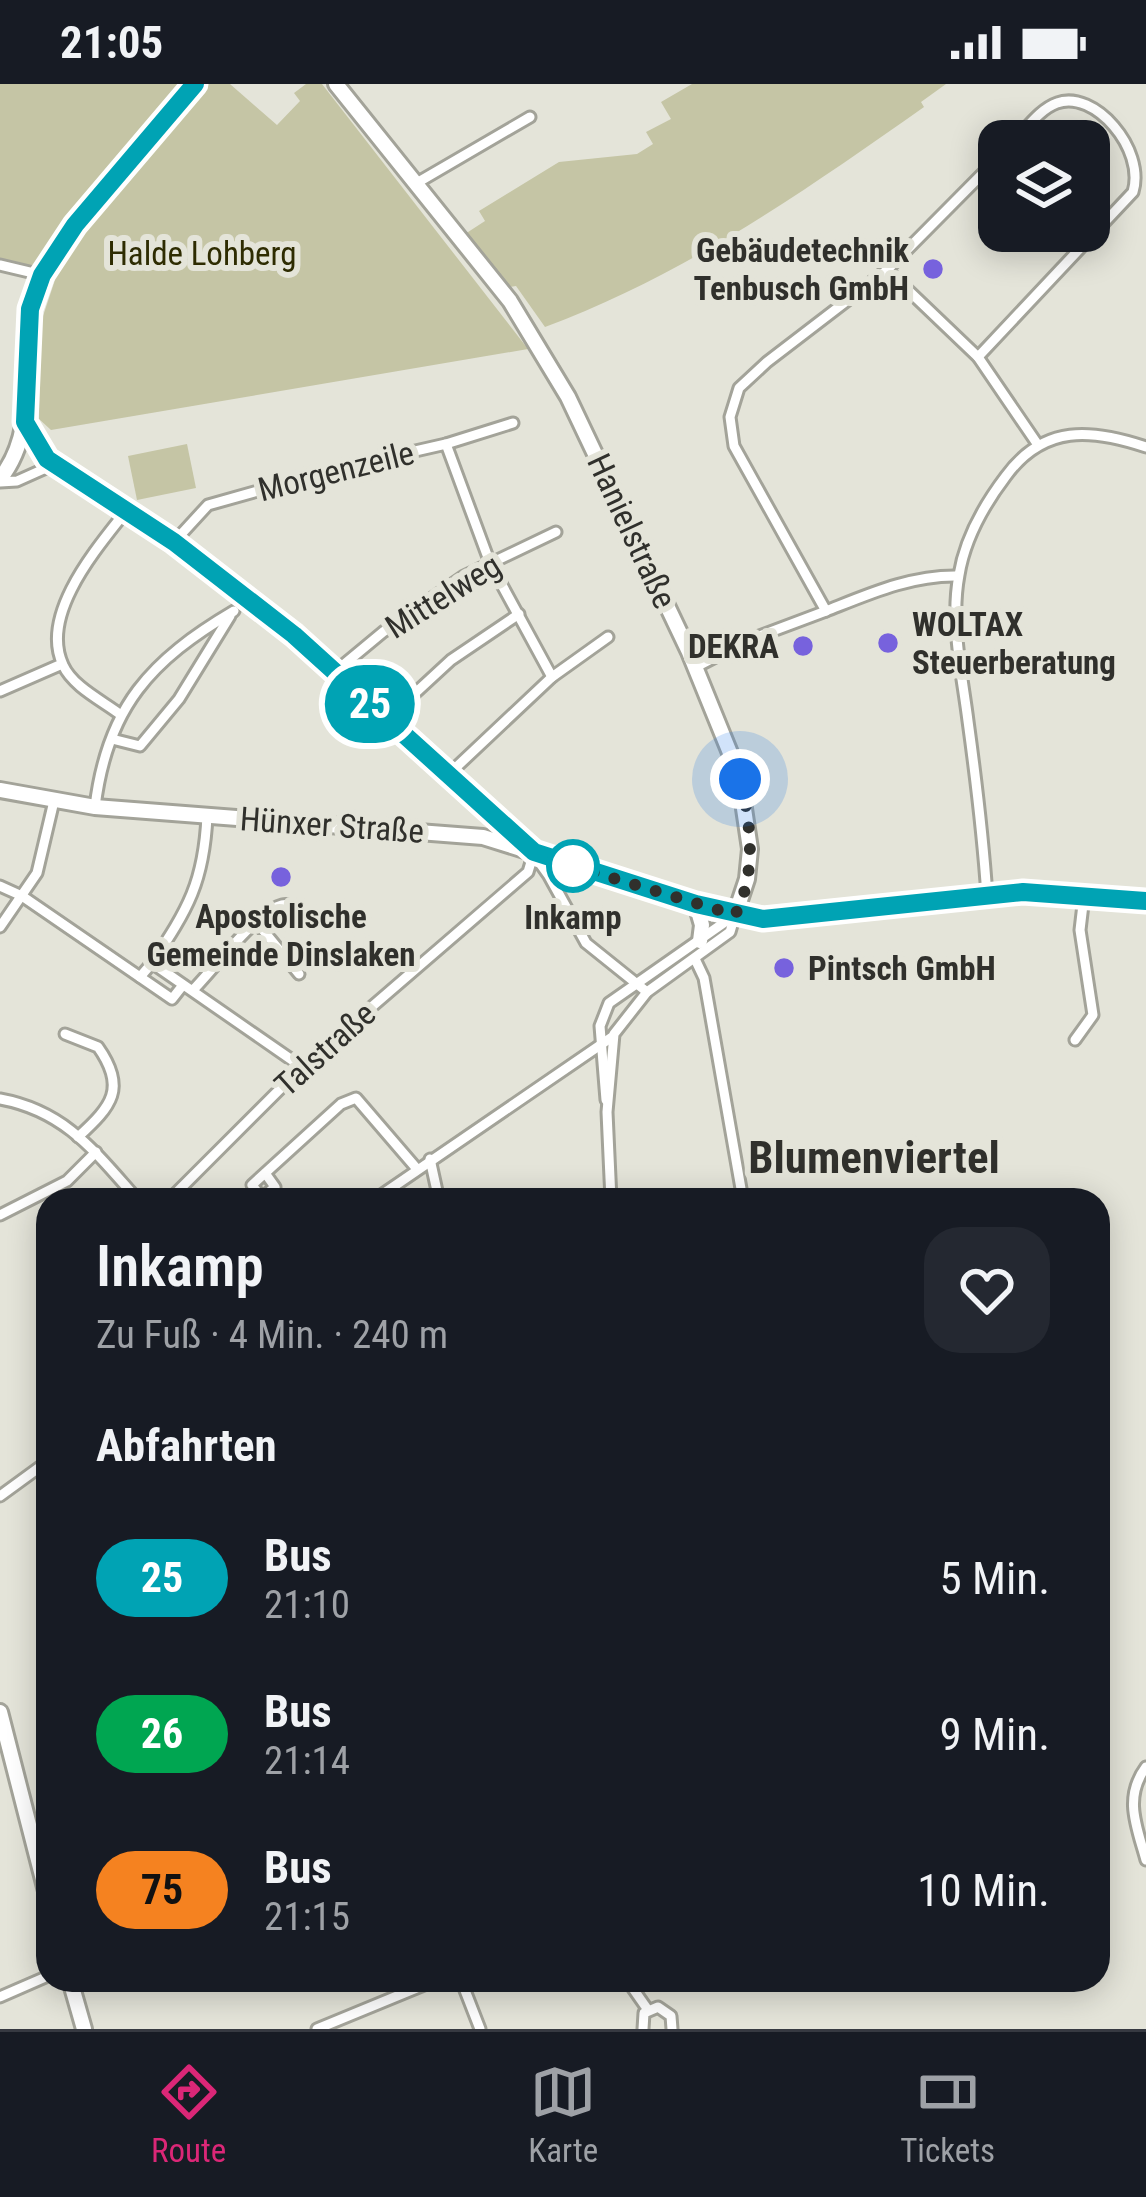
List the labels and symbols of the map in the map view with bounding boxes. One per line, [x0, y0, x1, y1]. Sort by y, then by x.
place label: Gebäudetechnik Tenbusch GmbH [694, 231, 909, 308]
park label: Halde Lohberg [107, 234, 297, 273]
marker: Gebäudetechnik Tenbusch GmbH [920, 256, 946, 282]
street label: Morgenzeile [254, 433, 418, 509]
street label: Hanielstraße [579, 448, 685, 614]
street label: Mittelweg [378, 545, 508, 647]
place label: WOLTAX Steuerberatung [912, 605, 1116, 682]
place label: DEKRA [688, 627, 779, 666]
marker: WOLTAX Steuerberatung [875, 630, 901, 656]
marker: DEKRA [790, 633, 816, 659]
line badge: 25 [316, 665, 424, 743]
your location [710, 749, 770, 809]
street label: Hünxer Straße [239, 799, 425, 851]
marker: Inkamp [548, 841, 598, 891]
marker: Apostolische Gemeinde Dinslaken [268, 864, 294, 890]
place label: Apostolische Gemeinde Dinslaken [146, 897, 416, 974]
place label: Inkamp [524, 898, 622, 937]
place label: Pintsch GmbH [808, 949, 996, 988]
marker: Pintsch GmbH [771, 955, 797, 981]
street label: Talstraße [267, 994, 383, 1104]
district label: Blumenviertel [748, 1131, 1000, 1184]

